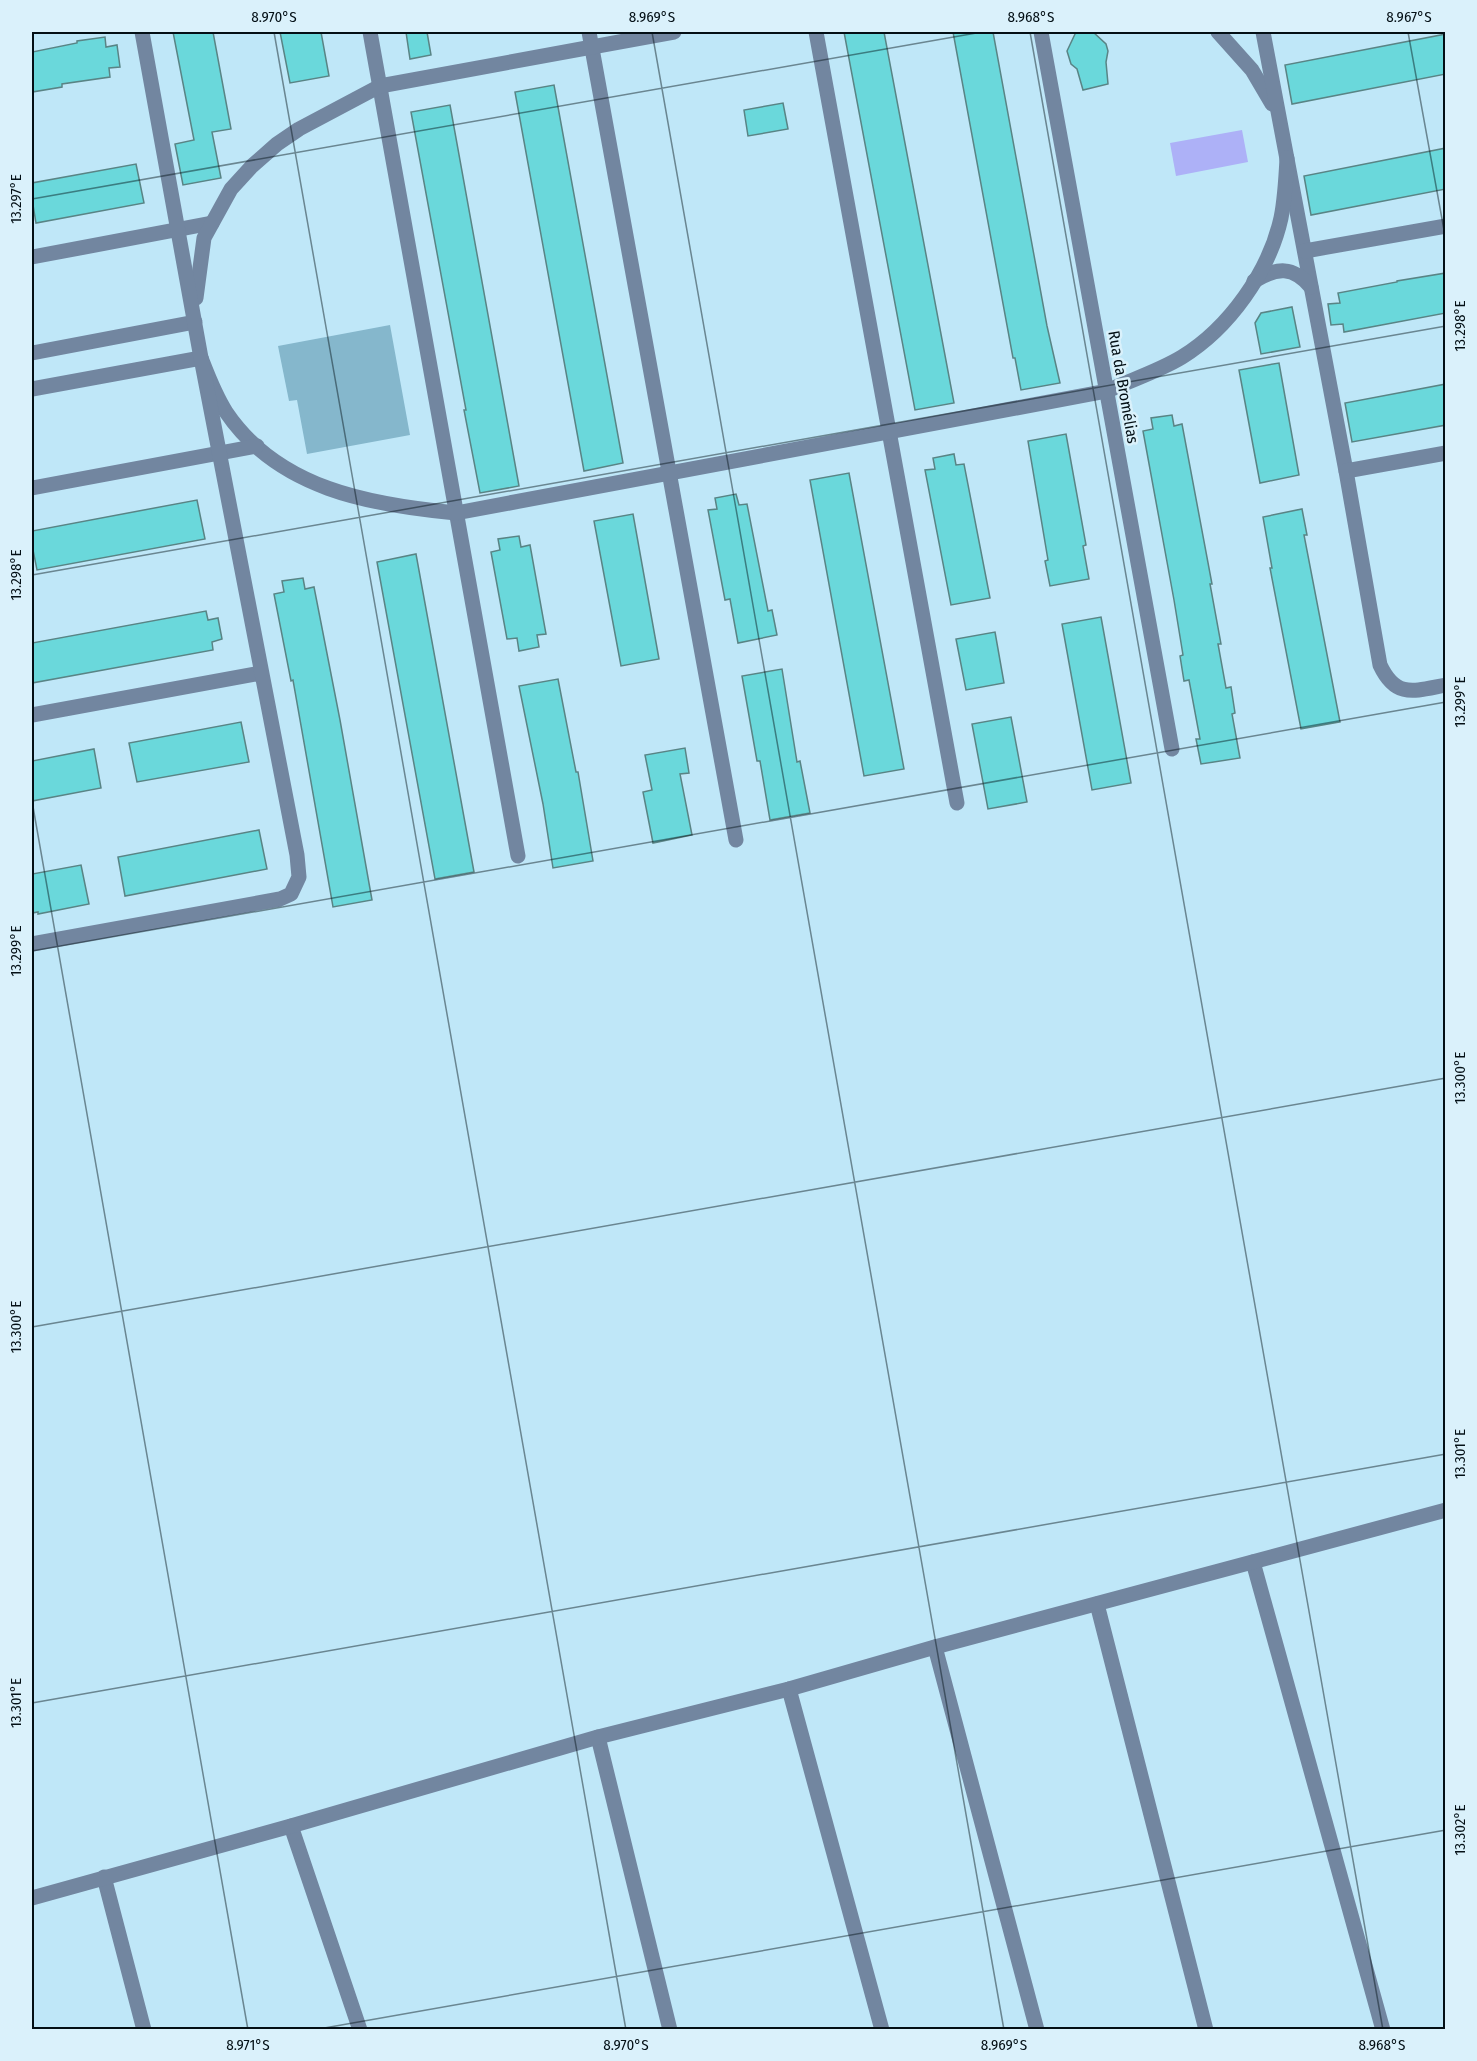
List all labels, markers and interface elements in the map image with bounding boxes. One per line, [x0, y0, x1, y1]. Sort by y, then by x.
text: 8.970°S [251, 8, 297, 26]
text: 8.969°S [629, 8, 675, 26]
text: 8.968°S [1007, 8, 1055, 26]
text: 8.967°S [1386, 8, 1432, 26]
text: 13.297°E [7, 174, 25, 224]
text: 13.298°E [1451, 300, 1469, 352]
street label: Rua da Bromélias [1104, 329, 1143, 445]
text: 13.298°E [7, 549, 25, 601]
text: 13.299°E [1451, 677, 1469, 727]
text: 13.299°E [7, 926, 25, 976]
text: 13.300°E [1451, 1052, 1469, 1104]
text: 13.300°E [7, 1301, 25, 1353]
text: 13.301°E [1451, 1429, 1469, 1479]
text: 13.301°E [7, 1678, 25, 1728]
text: 13.302°E [1451, 1804, 1469, 1856]
text: 8.971°S [226, 2036, 270, 2054]
text: 8.970°S [603, 2036, 649, 2054]
text: 8.969°S [981, 2036, 1027, 2054]
text: 8.968°S [1358, 2036, 1406, 2054]

